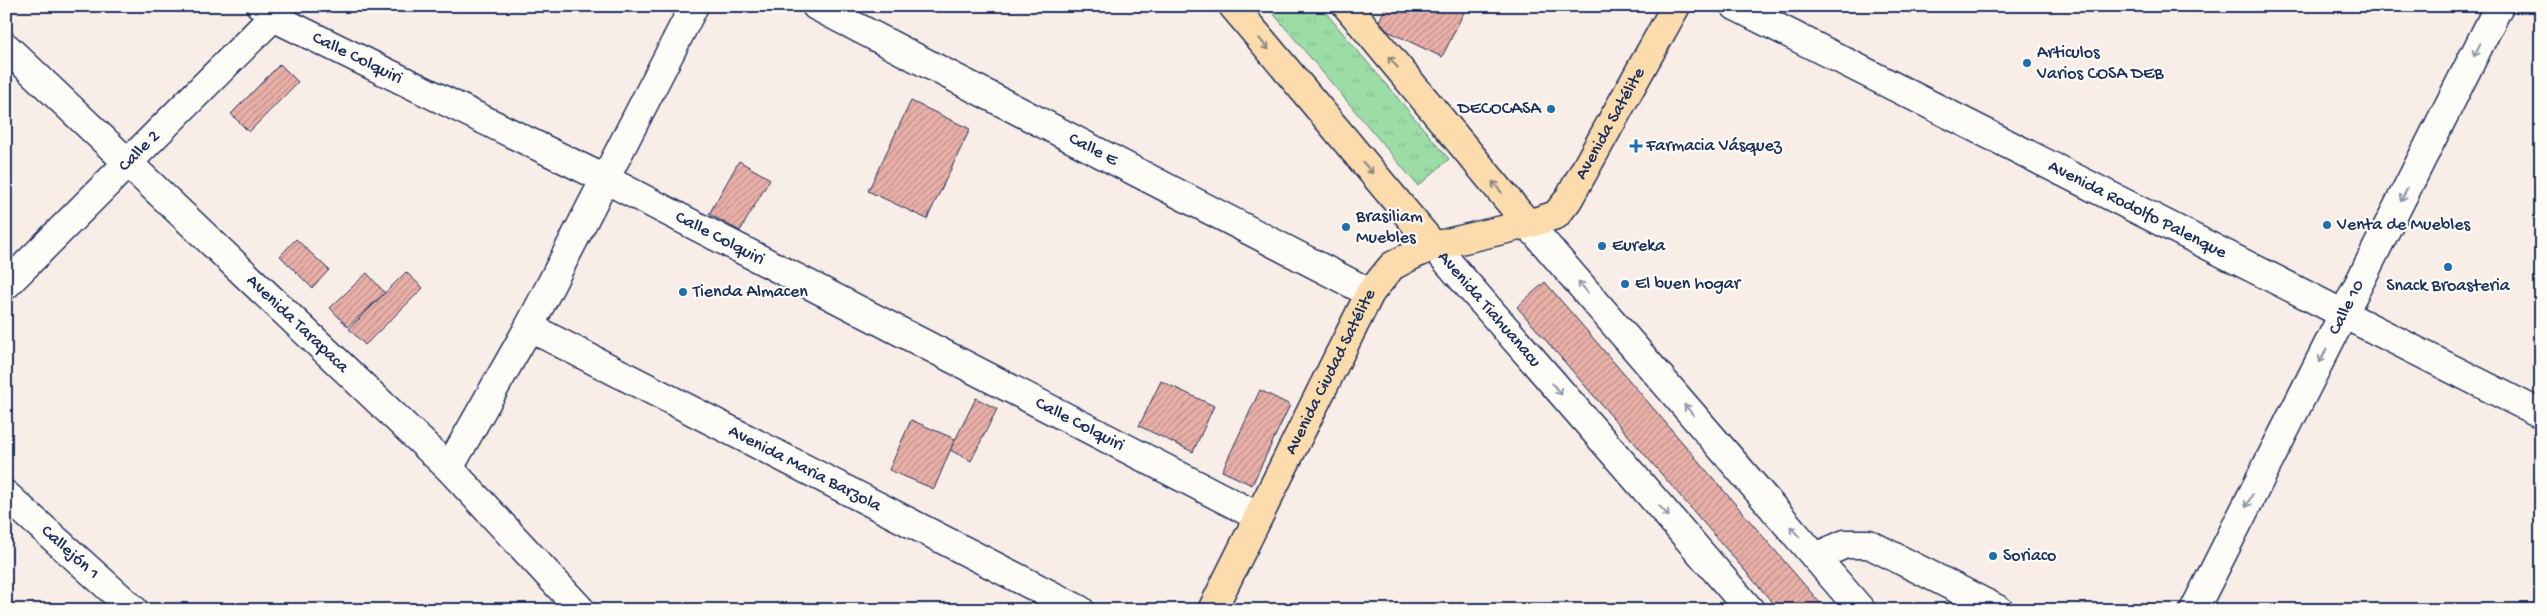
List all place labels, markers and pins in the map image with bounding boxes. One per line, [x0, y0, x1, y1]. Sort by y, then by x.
place label: Articulos Varios COSA DEB [2036, 43, 2164, 85]
marker: Articulos Varios COSA DEB [2021, 57, 2033, 69]
place label: DECOCASA [1457, 99, 1542, 120]
marker: DECOCASA [1545, 103, 1557, 115]
place label: Farmacia Vásquez [1645, 136, 1783, 157]
marker: Farmacia Vásquez [1630, 140, 1642, 152]
place label: Brasiliam Muebles [1355, 207, 1423, 249]
place label: Venta de Muebles [2336, 215, 2472, 236]
marker: Venta de Muebles [2321, 219, 2333, 231]
marker: Brasiliam Muebles [1340, 221, 1352, 233]
place label: Eureka [1612, 236, 1666, 257]
marker: Eureka [1596, 240, 1608, 252]
marker: Snack Broasteria [2442, 261, 2454, 273]
place label: El buen hogar [1635, 274, 1742, 295]
place label: Snack Broasteria [2386, 276, 2511, 297]
marker: El buen hogar [1619, 278, 1631, 290]
place label: Tienda Almacen [692, 282, 808, 303]
marker: Tienda Almacen [677, 286, 689, 298]
place label: Soriaco [2003, 546, 2056, 567]
marker: Soriaco [1987, 550, 1999, 562]

